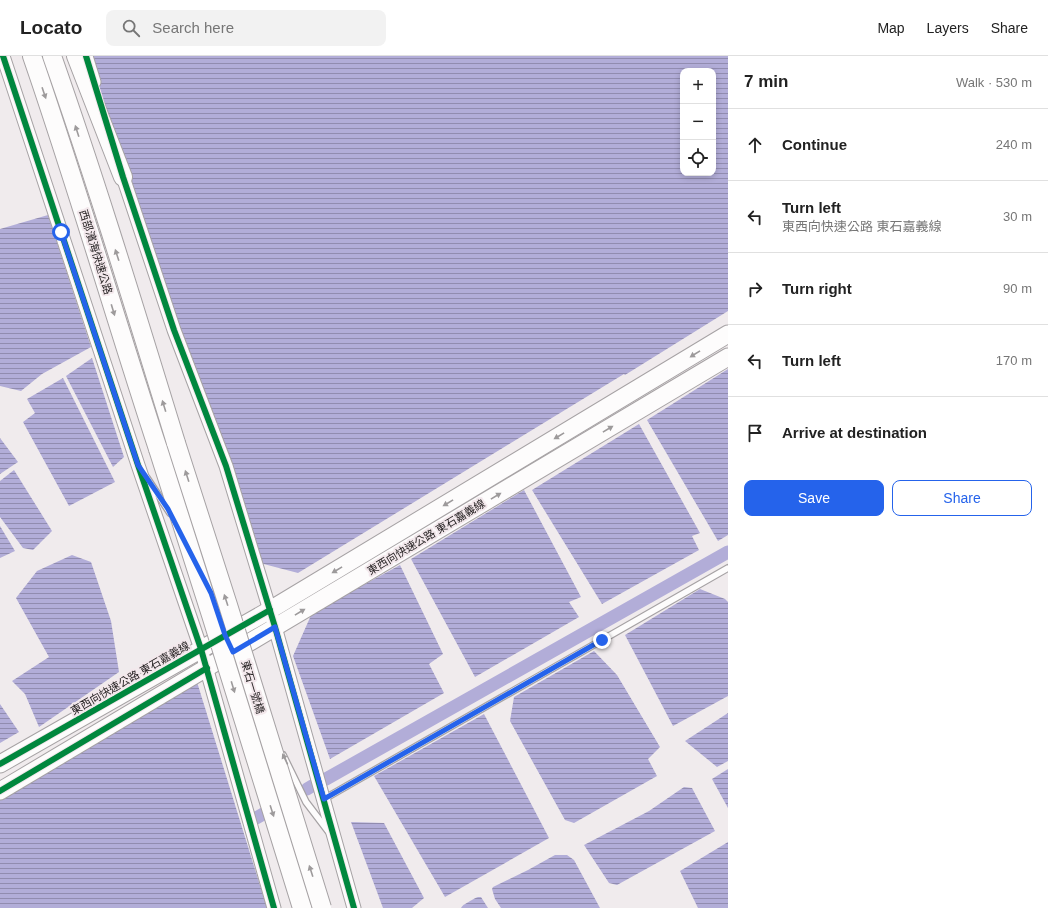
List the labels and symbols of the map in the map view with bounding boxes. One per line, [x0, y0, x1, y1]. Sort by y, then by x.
one-way arrow [42, 87, 48, 99]
one-way arrow [74, 125, 80, 137]
street label: 西部濱海快速公路 [77, 208, 115, 296]
route start [52, 223, 70, 241]
one-way arrow [114, 248, 120, 260]
one-way arrow [111, 304, 117, 316]
one-way arrow [689, 351, 701, 358]
one-way arrow [161, 399, 167, 411]
one-way arrow [602, 426, 614, 433]
one-way arrow [553, 432, 565, 439]
one-way arrow [183, 470, 189, 482]
one-way arrow [490, 492, 502, 499]
street label: 東西向快速公路 東石嘉義線 [365, 497, 487, 577]
one-way arrow [442, 499, 454, 506]
one-way arrow [331, 566, 343, 573]
one-way arrow [223, 593, 229, 605]
one-way arrow [294, 609, 306, 616]
route end [593, 631, 611, 649]
street label: 東西向快速公路 東石嘉義線 [69, 639, 191, 717]
street label: 東石一號橋 [239, 659, 267, 715]
one-way arrow [230, 681, 236, 693]
one-way arrow [282, 753, 288, 765]
one-way arrow [269, 805, 275, 817]
one-way arrow [308, 864, 314, 876]

